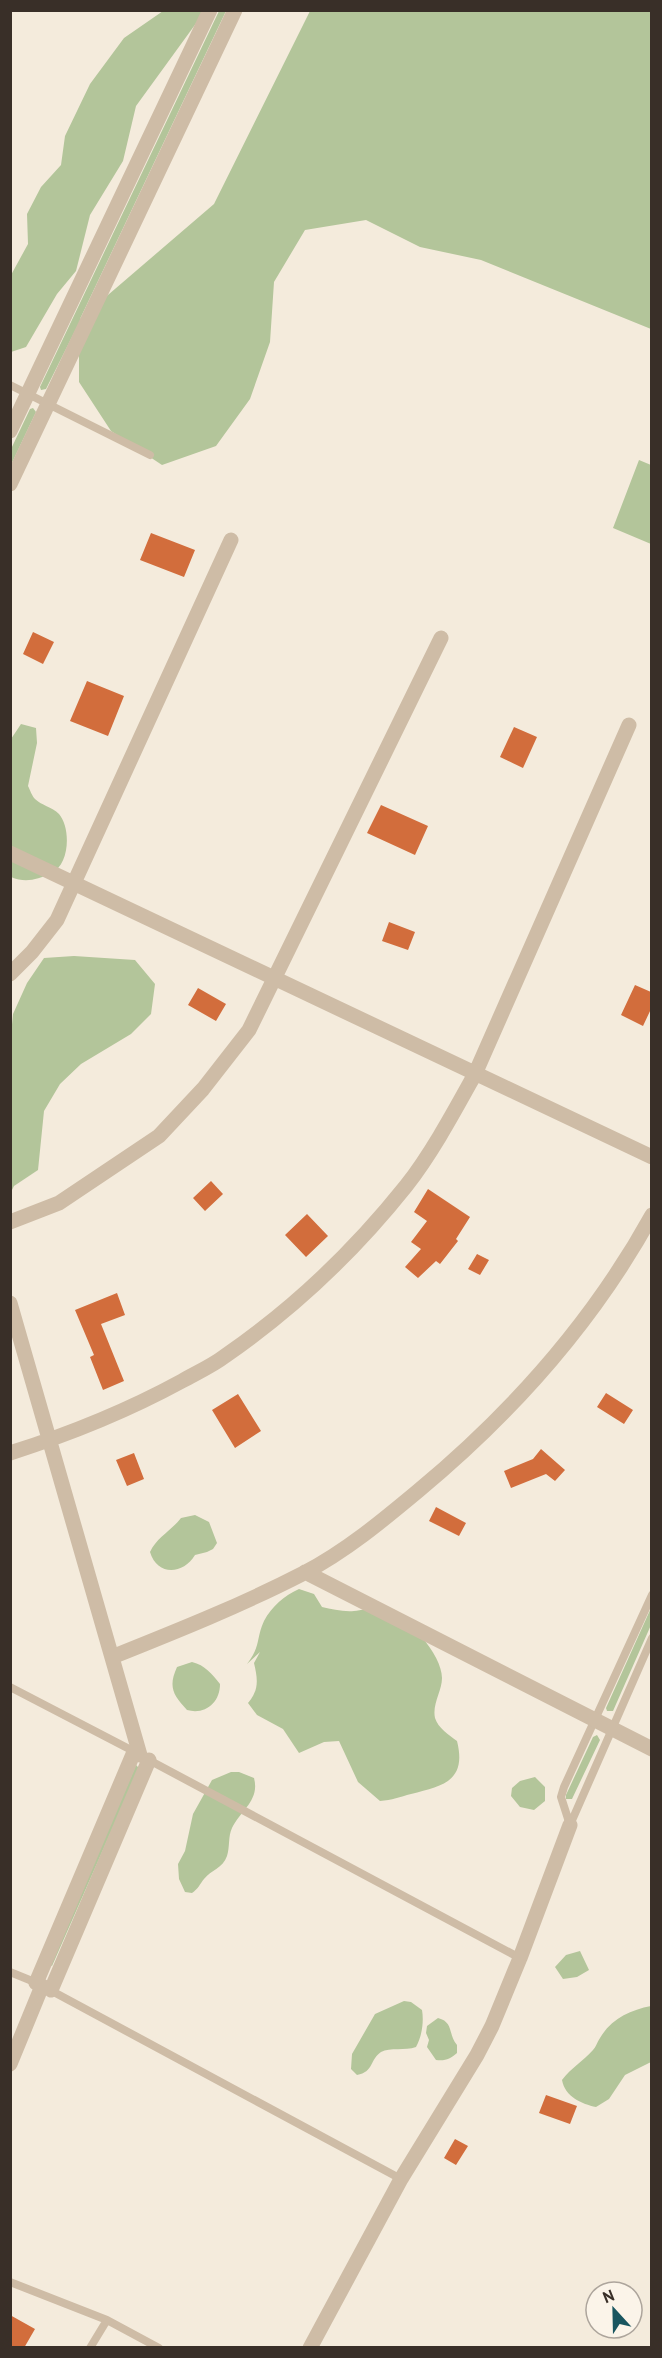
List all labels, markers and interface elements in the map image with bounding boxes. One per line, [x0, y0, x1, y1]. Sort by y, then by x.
north arrow [584, 2280, 644, 2340]
text: N [600, 2285, 617, 2307]

